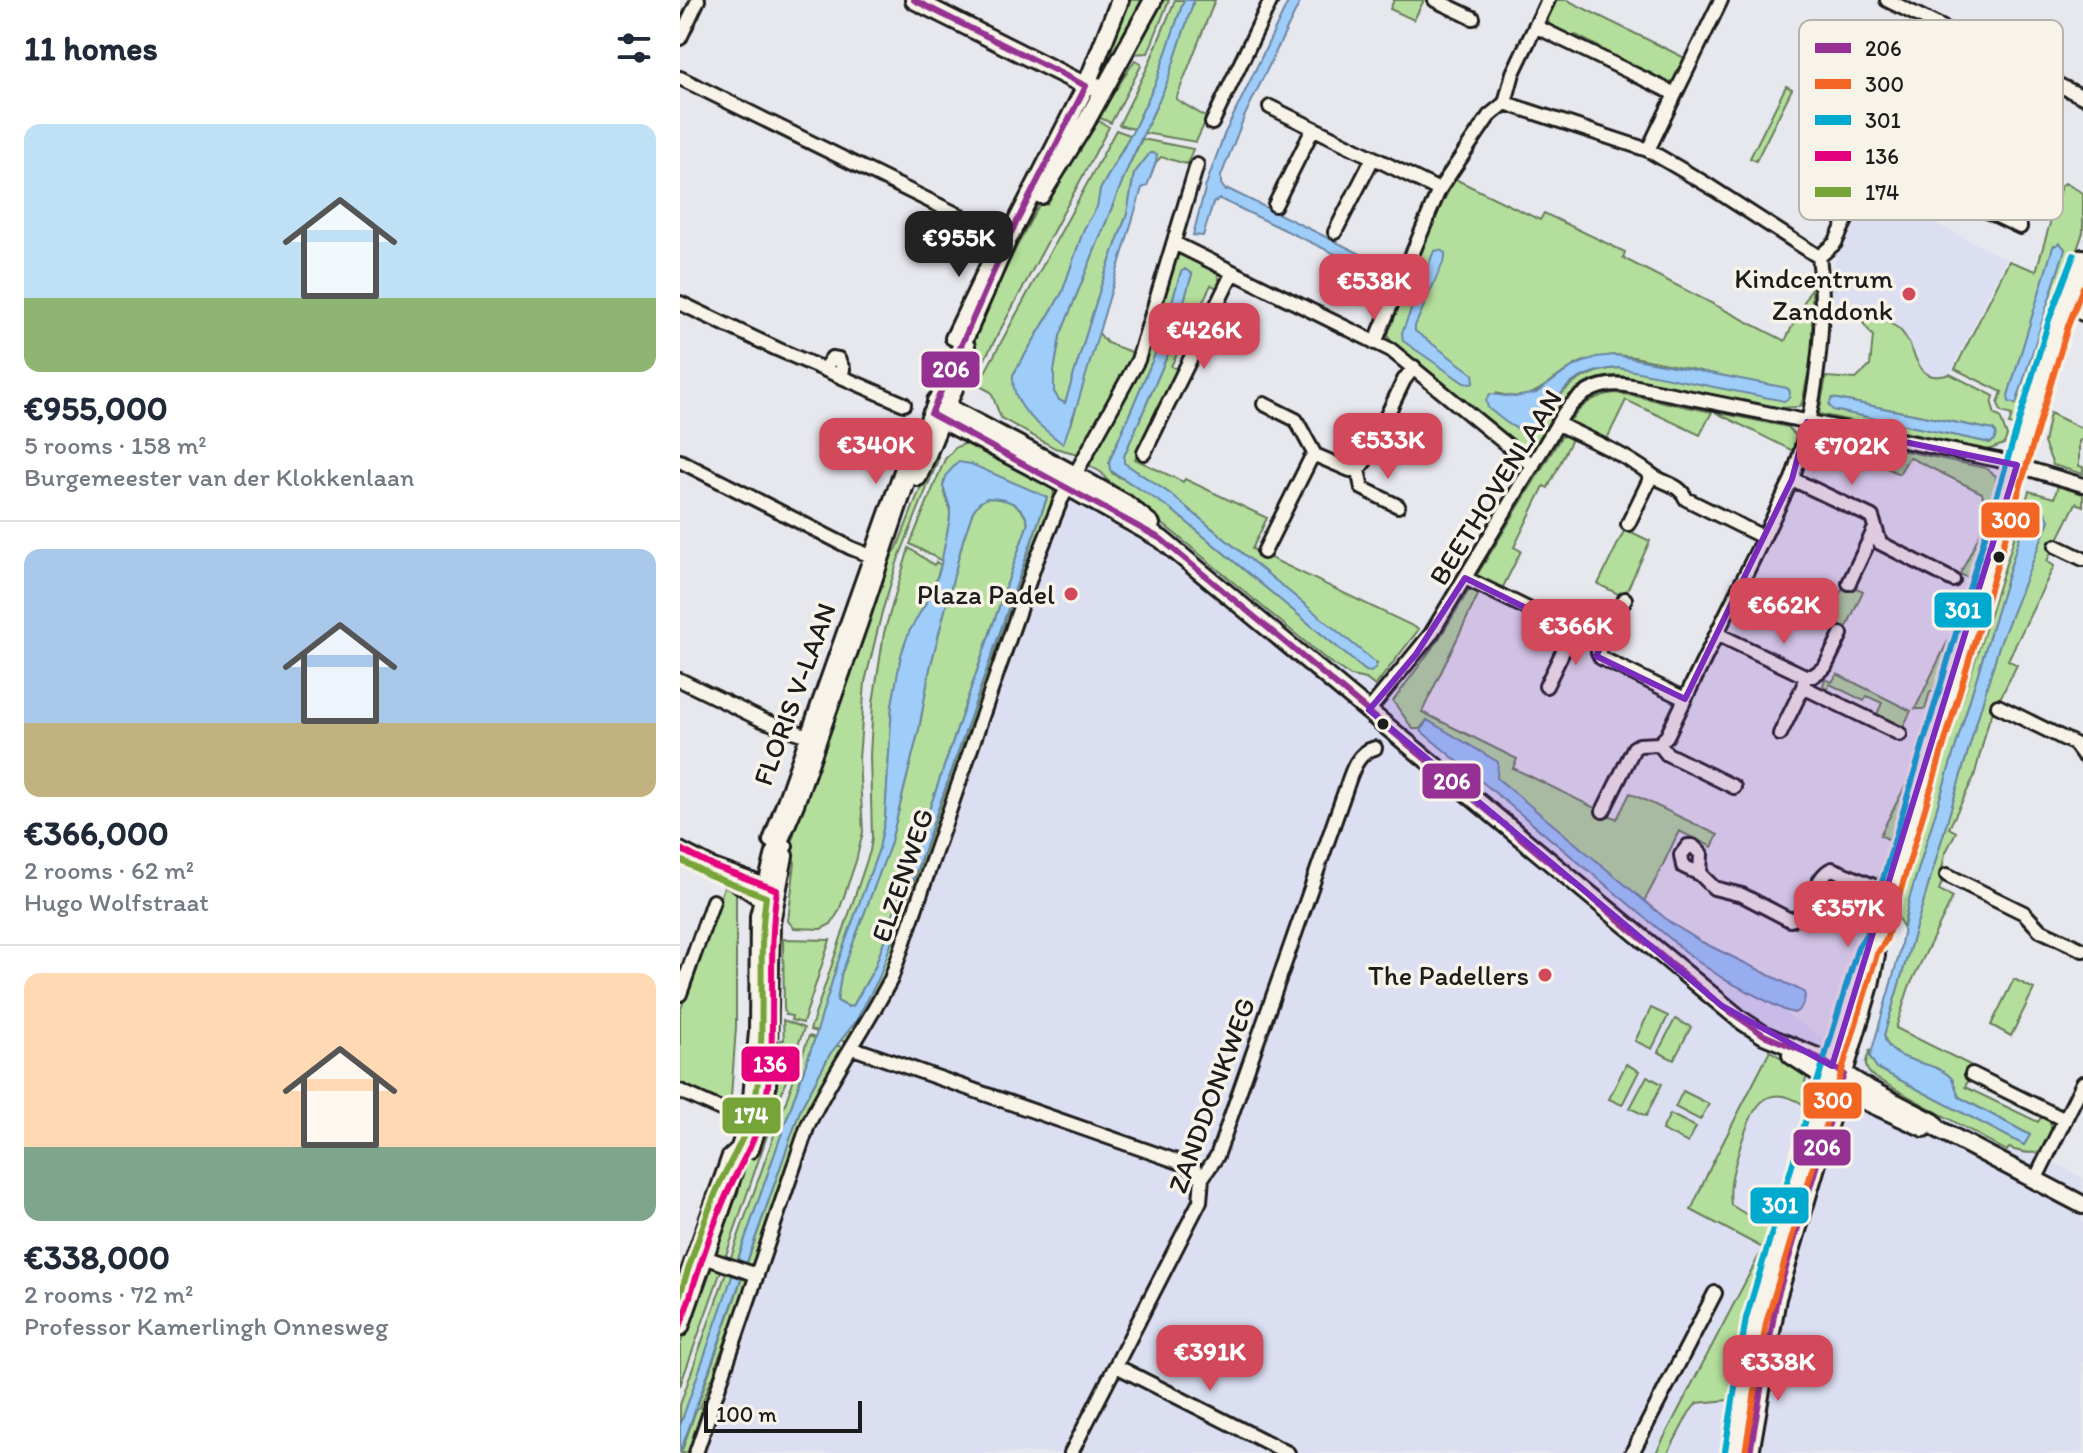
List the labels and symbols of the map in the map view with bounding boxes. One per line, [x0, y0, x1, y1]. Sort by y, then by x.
legend [1799, 20, 2063, 220]
text: 206 [1865, 35, 1902, 62]
text: 300 [1865, 71, 1904, 98]
text: 301 [1865, 107, 1901, 134]
text: 136 [1865, 143, 1899, 170]
text: 174 [1865, 179, 1899, 206]
pin: €955K [903, 211, 1015, 279]
pin: €538K [1318, 254, 1430, 322]
place label: Kindcentrum Zanddonk [1734, 261, 1893, 327]
marker: Kindcentrum Zanddonk [1900, 285, 1918, 303]
pin: €426K [1148, 303, 1260, 371]
line badge: 206 [920, 350, 981, 389]
text: 206 [933, 356, 970, 383]
street label: BEETHOVENLAAN [1421, 383, 1569, 591]
pin: €533K [1332, 413, 1444, 481]
pin: €340K [820, 418, 932, 486]
pin: €702K [1796, 419, 1908, 487]
line badge: 300 [1980, 501, 2041, 539]
text: 300 [1991, 507, 2031, 534]
unlabelled marker [1991, 549, 2007, 565]
place label: Plaza Padel [917, 577, 1055, 611]
pin: €662K [1728, 578, 1840, 646]
marker: Plaza Padel [1062, 585, 1080, 603]
line badge: 301 [1933, 591, 1993, 629]
text: 301 [1945, 597, 1982, 624]
street label: FLORIS V-LAAN [745, 598, 843, 790]
pin: €366K [1520, 599, 1632, 667]
unlabelled marker [1375, 716, 1391, 732]
line badge: 206 [1421, 762, 1482, 800]
text: 206 [1434, 768, 1471, 795]
street label: ELZENWEG [863, 804, 941, 946]
pin: €357K [1792, 881, 1904, 949]
place label: The Padellers [1368, 958, 1529, 992]
marker: The Padellers [1536, 966, 1554, 984]
street label: ZANDDONKWEG [1160, 993, 1262, 1197]
line badge: 136 [740, 1045, 801, 1083]
text: 136 [753, 1051, 787, 1078]
line badge: 300 [1802, 1081, 1863, 1120]
text: 300 [1813, 1087, 1853, 1114]
line badge: 174 [721, 1096, 782, 1135]
text: 174 [734, 1102, 769, 1129]
line badge: 206 [1792, 1128, 1852, 1167]
text: 206 [1804, 1134, 1841, 1161]
line badge: 301 [1749, 1186, 1810, 1225]
text: 301 [1762, 1192, 1799, 1219]
pin: €391K [1154, 1325, 1266, 1393]
pin: €338K [1722, 1335, 1834, 1403]
scale bar [704, 1397, 862, 1433]

